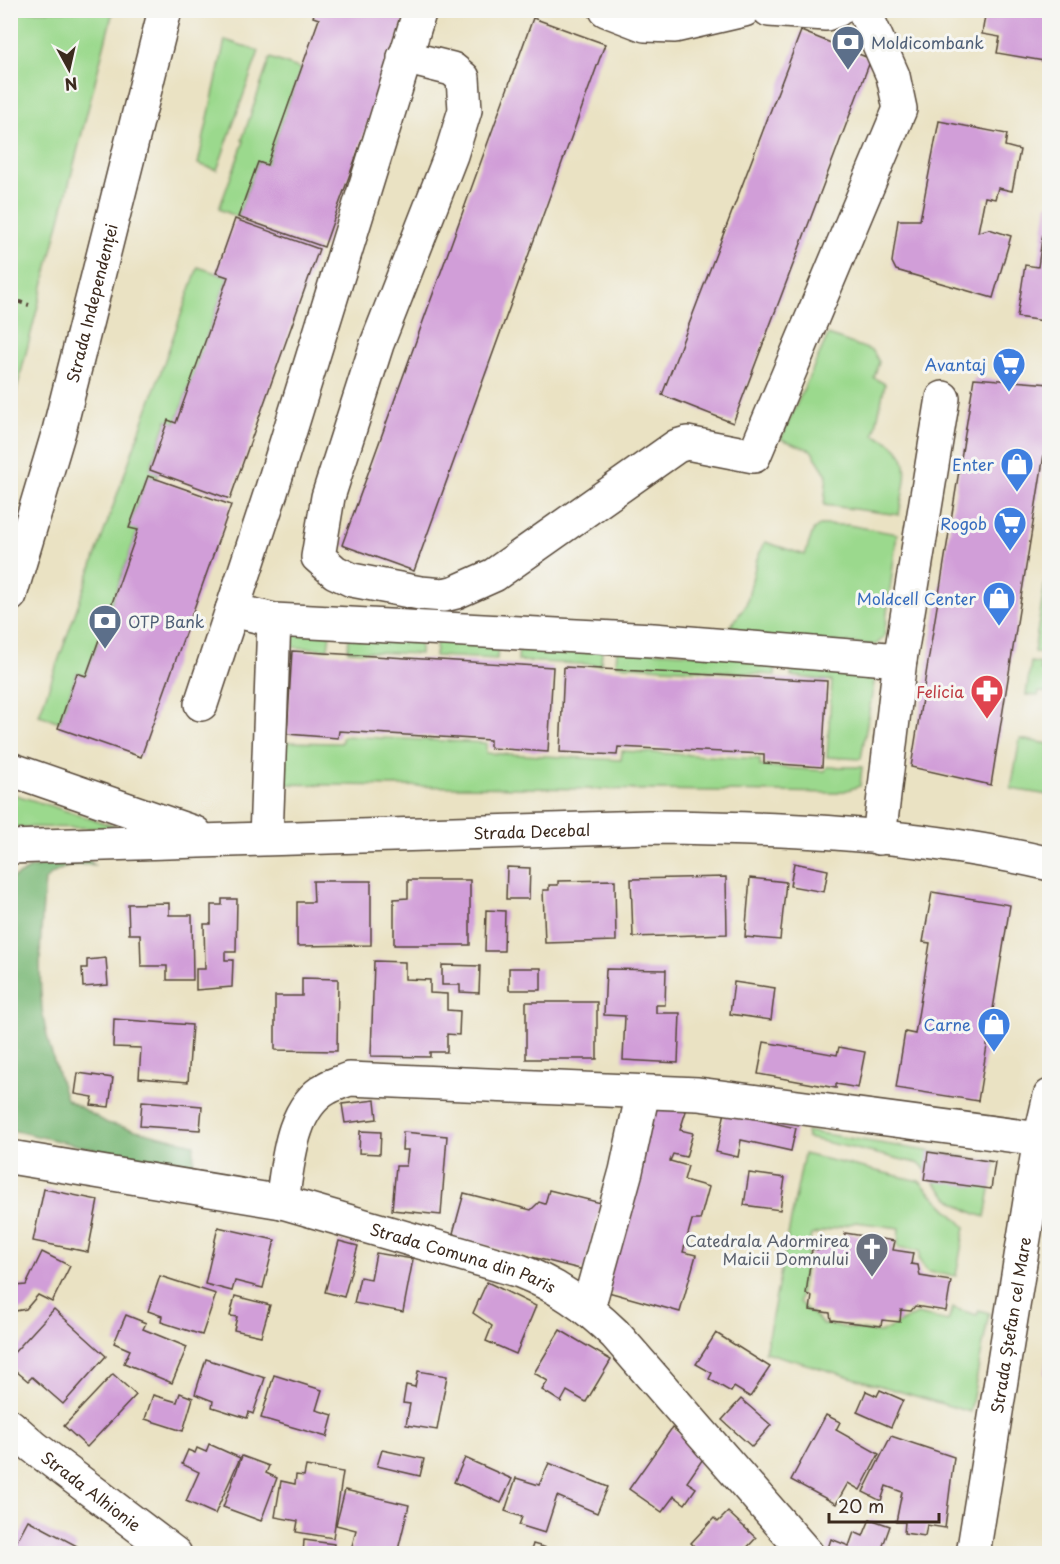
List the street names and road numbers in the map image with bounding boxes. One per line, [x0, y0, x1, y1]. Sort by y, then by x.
street label: Strada Independenței [60, 221, 123, 385]
street label: Strada Decebal [473, 817, 591, 844]
street label: Strada Comuna din Paris [367, 1216, 561, 1298]
street label: Strada Ștefan cel Mare [984, 1235, 1036, 1415]
street label: Strada Alhionie [36, 1445, 147, 1537]

